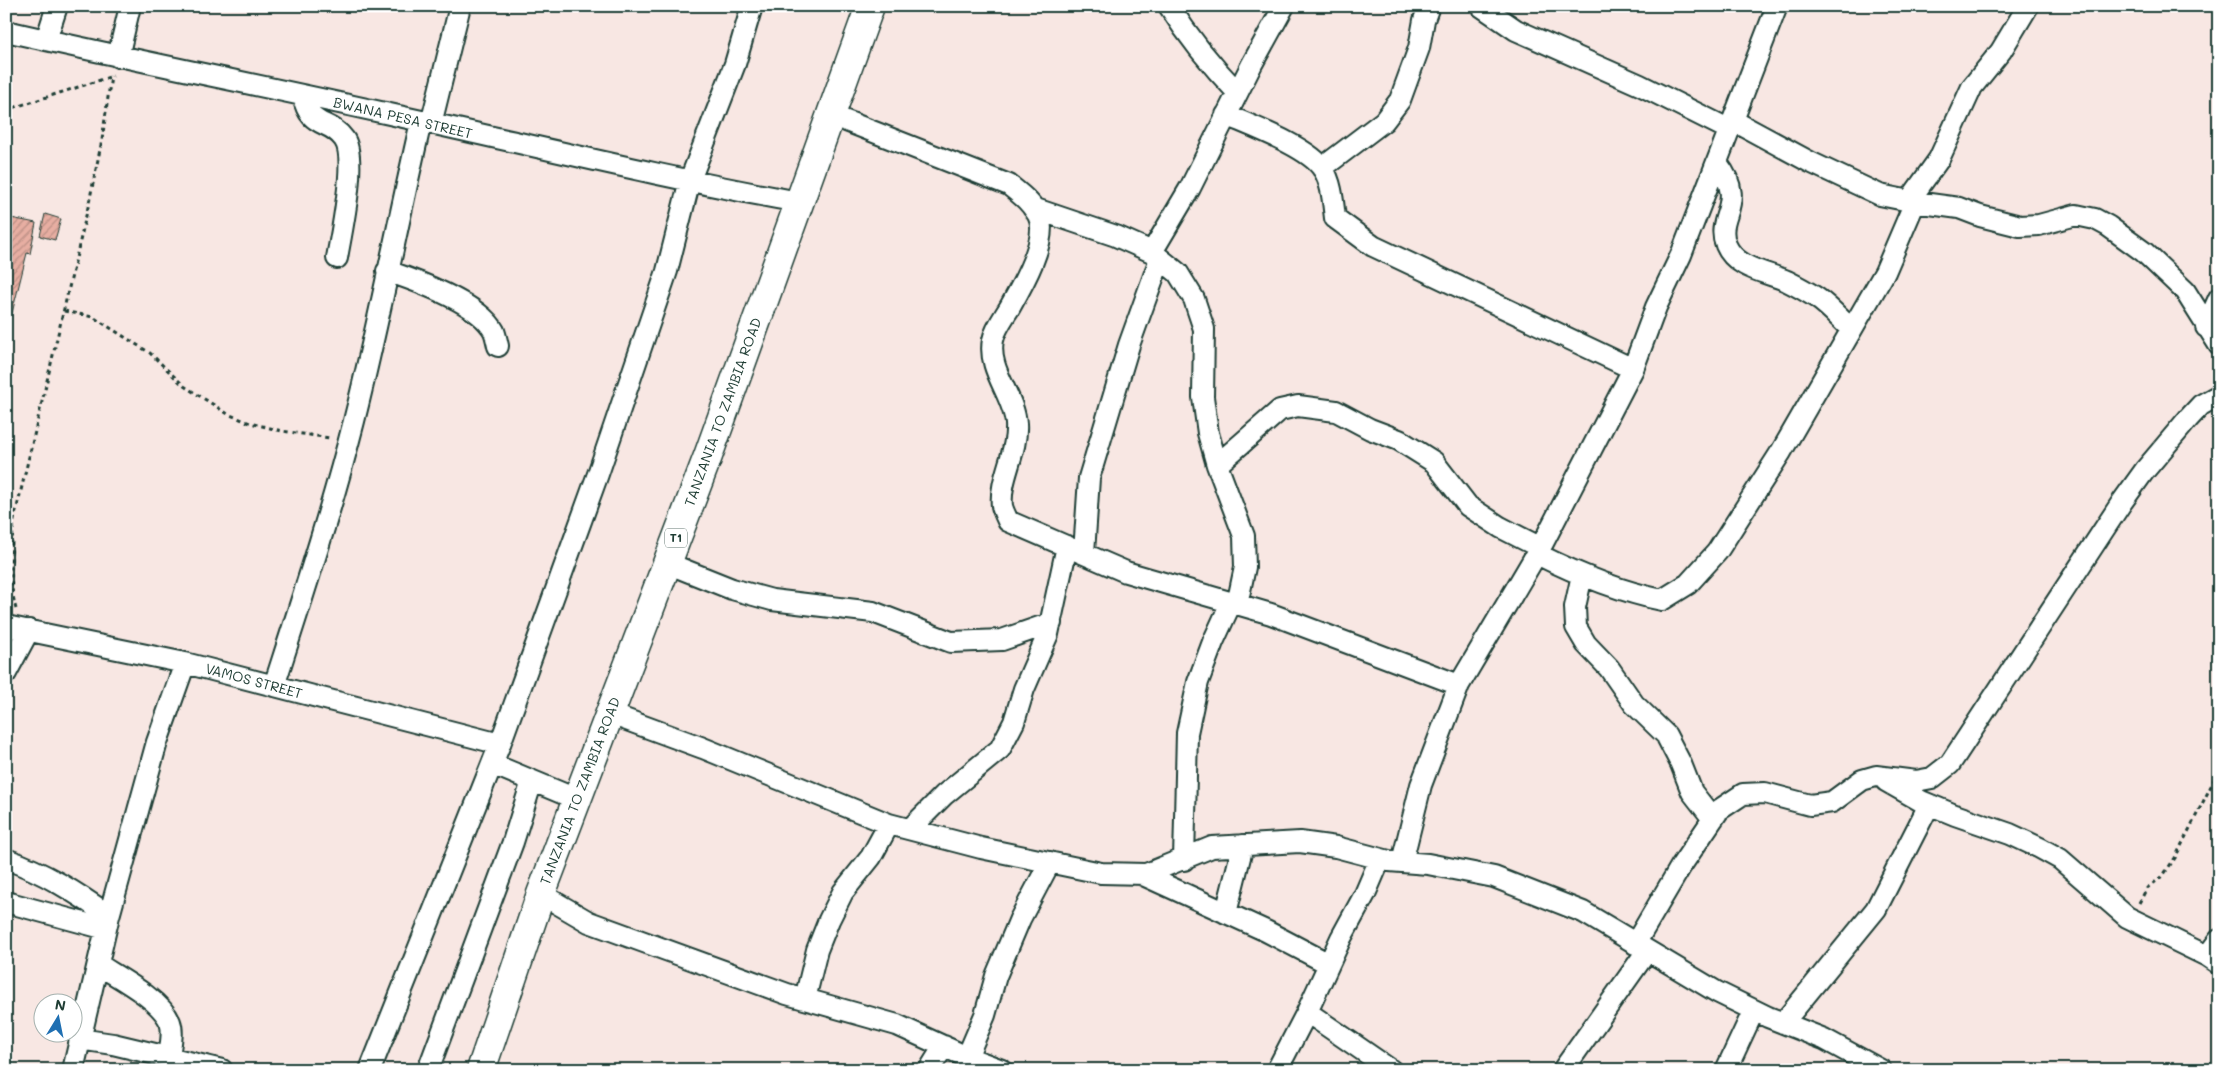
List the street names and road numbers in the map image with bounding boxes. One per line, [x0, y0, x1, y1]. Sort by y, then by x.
street label: BWANA PESA STREET [332, 92, 475, 143]
street label: TANZANIA TO ZAMBIA ROAD [679, 315, 766, 509]
road number: T1 [665, 528, 687, 548]
street label: VAMOS STREET [204, 658, 305, 703]
street label: TANZANIA TO ZAMBIA ROAD [535, 694, 624, 887]

